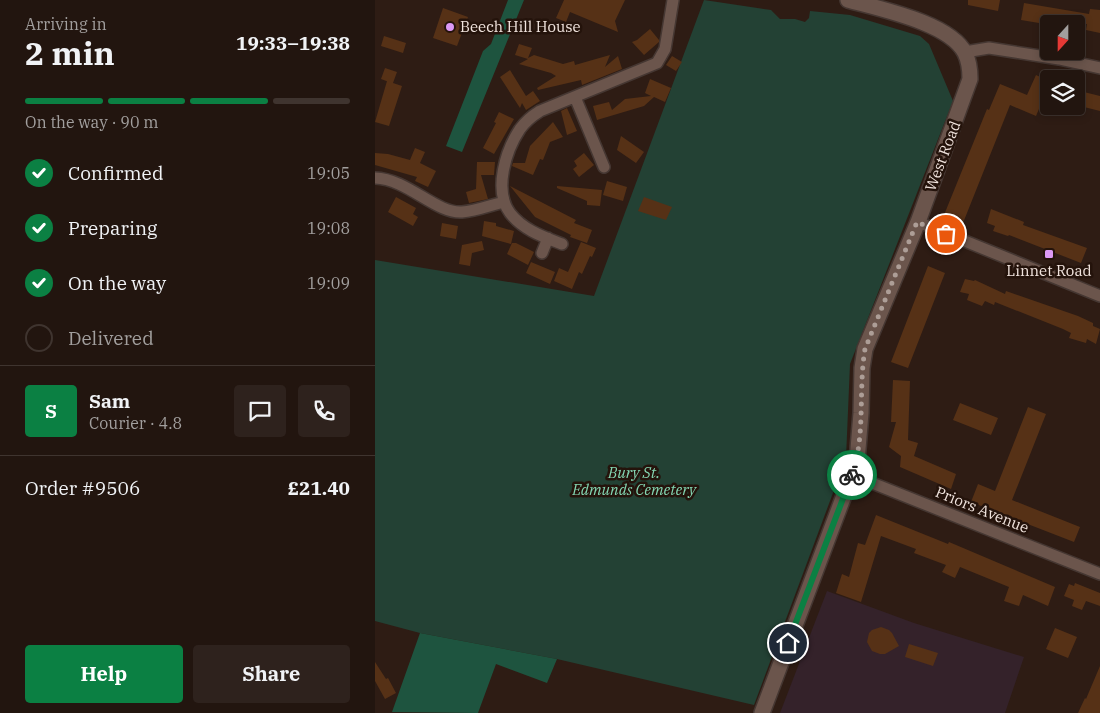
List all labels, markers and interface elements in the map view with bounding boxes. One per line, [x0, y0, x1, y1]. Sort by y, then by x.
text: Arriving in [25, 14, 107, 34]
north arrow [1040, 15, 1085, 60]
map controls [1040, 15, 1085, 115]
place label: Beech Hill House [460, 17, 581, 36]
marker: Beech Hill House [444, 21, 456, 33]
text: 19:33–19:38 [236, 31, 350, 55]
text: 2 min [25, 32, 115, 74]
button: layers [1040, 70, 1085, 115]
text: On the way · 90 m [25, 112, 159, 132]
street label: West Road [920, 118, 965, 194]
icon: check [25, 159, 53, 187]
text: Confirmed [68, 161, 163, 185]
text: 19:05 [307, 163, 350, 183]
pin [925, 213, 967, 255]
icon: check [25, 214, 53, 242]
text: Preparing [68, 216, 157, 240]
text: 19:08 [307, 218, 350, 238]
icon: bag [932, 220, 960, 248]
marker: Linnet Road [1043, 248, 1055, 260]
place label: Linnet Road [1006, 261, 1092, 280]
icon: check [25, 269, 53, 297]
text: On the way [68, 271, 166, 295]
text: 19:09 [307, 273, 350, 293]
text: Delivered [68, 326, 154, 350]
button: chat [234, 385, 286, 437]
button: phone [298, 385, 350, 437]
text: Sam [89, 389, 130, 413]
text: S [45, 399, 57, 423]
text: Courier · 4.8 [89, 413, 182, 433]
courier [827, 450, 877, 500]
icon: bike [838, 461, 866, 489]
park label: Bury St. Edmunds Cemetery [571, 463, 697, 499]
text: Order #9506 [25, 476, 140, 500]
text: £21.40 [288, 476, 350, 500]
street label: Priors Avenue [933, 482, 1032, 537]
pin [767, 622, 809, 664]
icon: home [774, 629, 802, 657]
button: Help [25, 645, 183, 703]
button: Share [193, 645, 350, 703]

